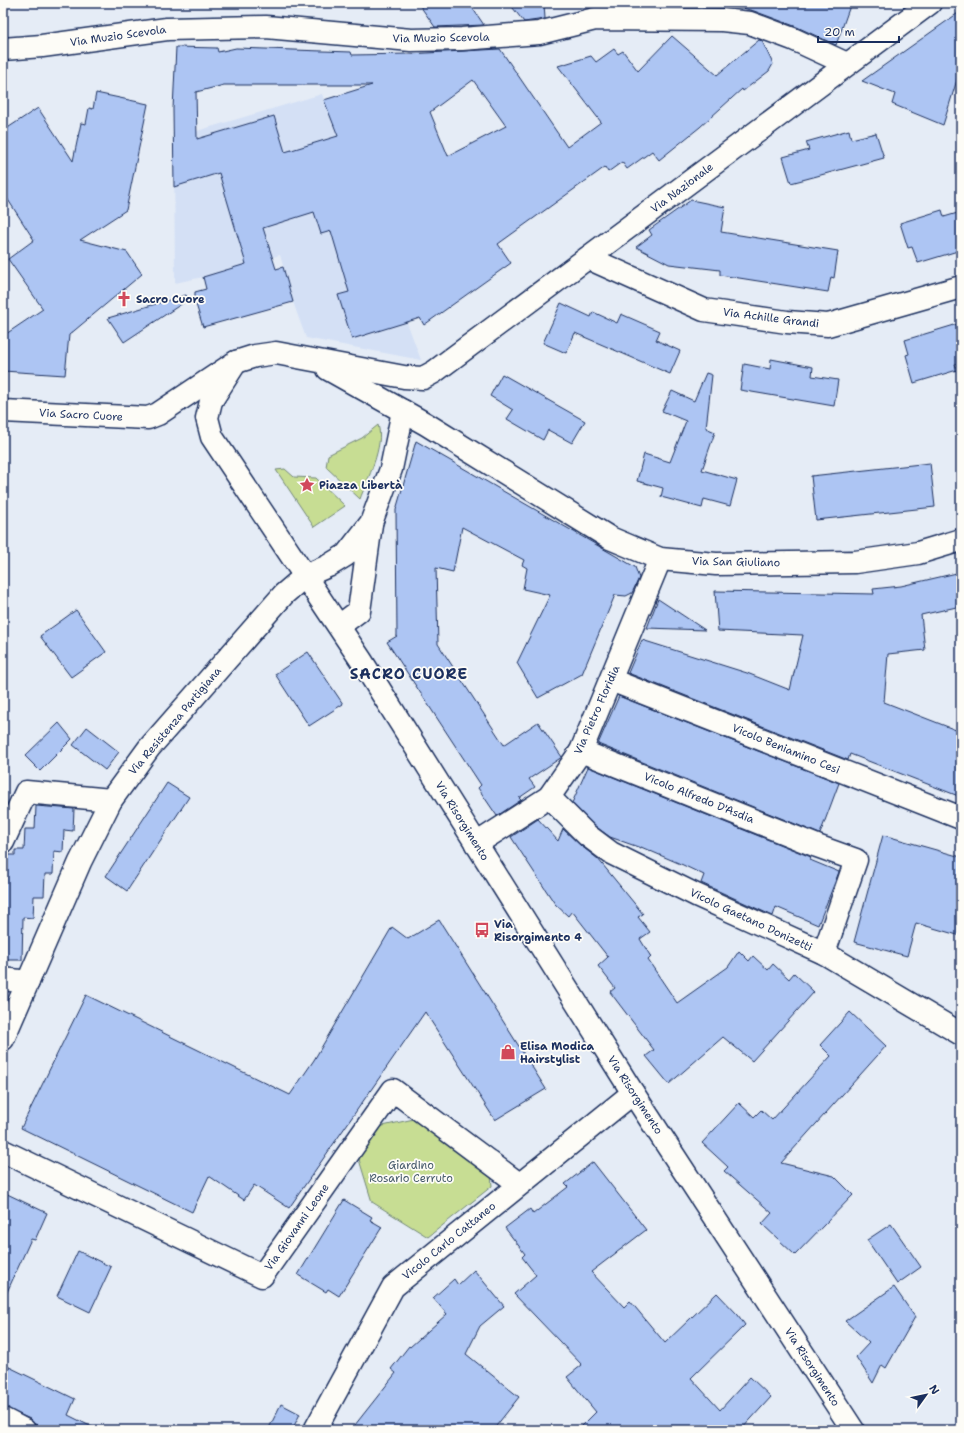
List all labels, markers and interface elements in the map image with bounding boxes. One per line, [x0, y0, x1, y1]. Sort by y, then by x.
scale bar [818, 18, 899, 44]
street label: Via Muzio Scevola [69, 22, 167, 50]
text: 20 m [824, 24, 855, 40]
street label: Via Muzio Scevola [392, 30, 490, 46]
street label: Via Nazionale [648, 159, 716, 217]
church icon: Sacro Cuore [115, 290, 133, 308]
place label: Sacro Cuore [136, 292, 205, 307]
street label: Via Achille Grandi [722, 305, 820, 331]
street label: Via Sacro Cuore [39, 405, 123, 425]
place icon: Piazza Libertà [298, 476, 316, 494]
place label: Piazza Libertà [319, 478, 403, 493]
street label: Via San Giuliano [692, 554, 781, 570]
street label: Via Pietro Floridia [571, 663, 623, 757]
street label: Via Resistenza Partigiana [125, 664, 225, 778]
district label: SACRO CUORE [350, 664, 468, 684]
street label: Vicolo Beniamino Cesi [730, 720, 842, 778]
street label: Vicolo Alfredo D'Asdia [642, 769, 757, 827]
street label: Via Risorgimento [432, 779, 493, 864]
street label: Vicolo Gaetano Donizetti [687, 885, 815, 955]
place label: Via Risorgimento 4 [494, 917, 582, 945]
bus stop icon: Via Risorgimento 4 [473, 921, 491, 939]
place label: Elisa Modica Hairstylist [520, 1039, 594, 1067]
shop icon: Elisa Modica Hairstylist [499, 1043, 517, 1061]
street label: Via Risorgimento [604, 1053, 666, 1137]
park label: Giardino Rosario Cerruto [369, 1158, 453, 1186]
street label: Via Giovanni Leone [261, 1181, 333, 1273]
street label: Vicolo Carlo Cattaneo [399, 1198, 499, 1283]
street label: Via Risorgimento [781, 1325, 843, 1409]
north arrow [906, 1375, 946, 1415]
text: N [925, 1382, 943, 1398]

